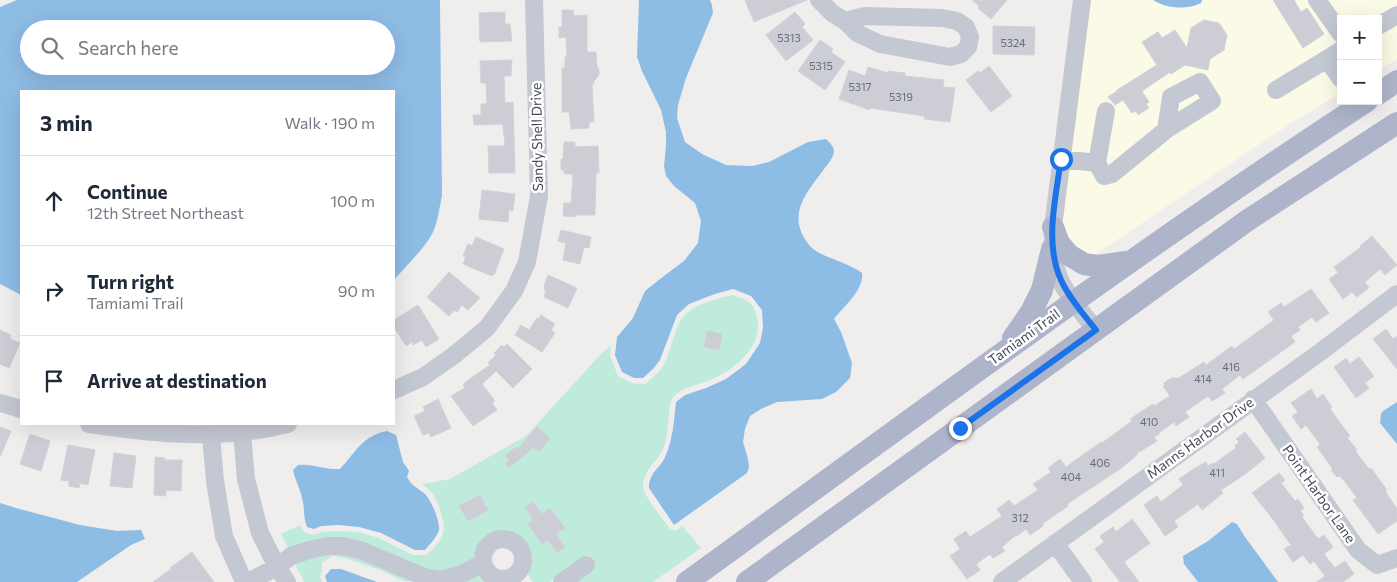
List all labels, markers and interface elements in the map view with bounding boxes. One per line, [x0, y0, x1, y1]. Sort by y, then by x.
map controls [1337, 15, 1382, 105]
button: + [1337, 15, 1382, 60]
search box [20, 20, 395, 75]
house number: 5313 [777, 31, 801, 44]
icon: search [38, 34, 66, 62]
text: Search here [78, 36, 178, 59]
house number: 5324 [1000, 36, 1026, 49]
house number: 5315 [809, 59, 833, 72]
button: − [1337, 60, 1382, 105]
house number: 5317 [848, 80, 872, 93]
street label: Sandy Shell Drive [527, 82, 546, 192]
house number: 5319 [889, 90, 913, 103]
text: 3 min [40, 110, 93, 135]
text: Walk · 190 m [285, 113, 375, 132]
route start [1050, 148, 1073, 171]
text: Continue [87, 180, 167, 203]
icon: ahead [40, 187, 68, 215]
text: 100 m [330, 191, 375, 210]
text: 12th Street Northeast [87, 203, 244, 222]
text: Turn right [87, 270, 174, 293]
icon: right [40, 277, 68, 305]
text: 90 m [338, 281, 375, 300]
text: Tamiami Trail [87, 293, 184, 312]
street label: Tamiami Trail [985, 305, 1063, 368]
house number: 416 [1222, 360, 1240, 373]
icon: arrive [40, 367, 68, 395]
text: Arrive at destination [87, 369, 267, 392]
house number: 414 [1194, 372, 1212, 385]
street label: Manns Harbor Drive [1143, 393, 1256, 482]
house number: 410 [1140, 415, 1158, 428]
route end [949, 417, 972, 440]
street label: Point Harbor Lane [1279, 441, 1360, 546]
house number: 406 [1090, 456, 1111, 469]
house number: 411 [1209, 466, 1225, 479]
house number: 404 [1061, 470, 1082, 483]
house number: 312 [1011, 511, 1029, 524]

